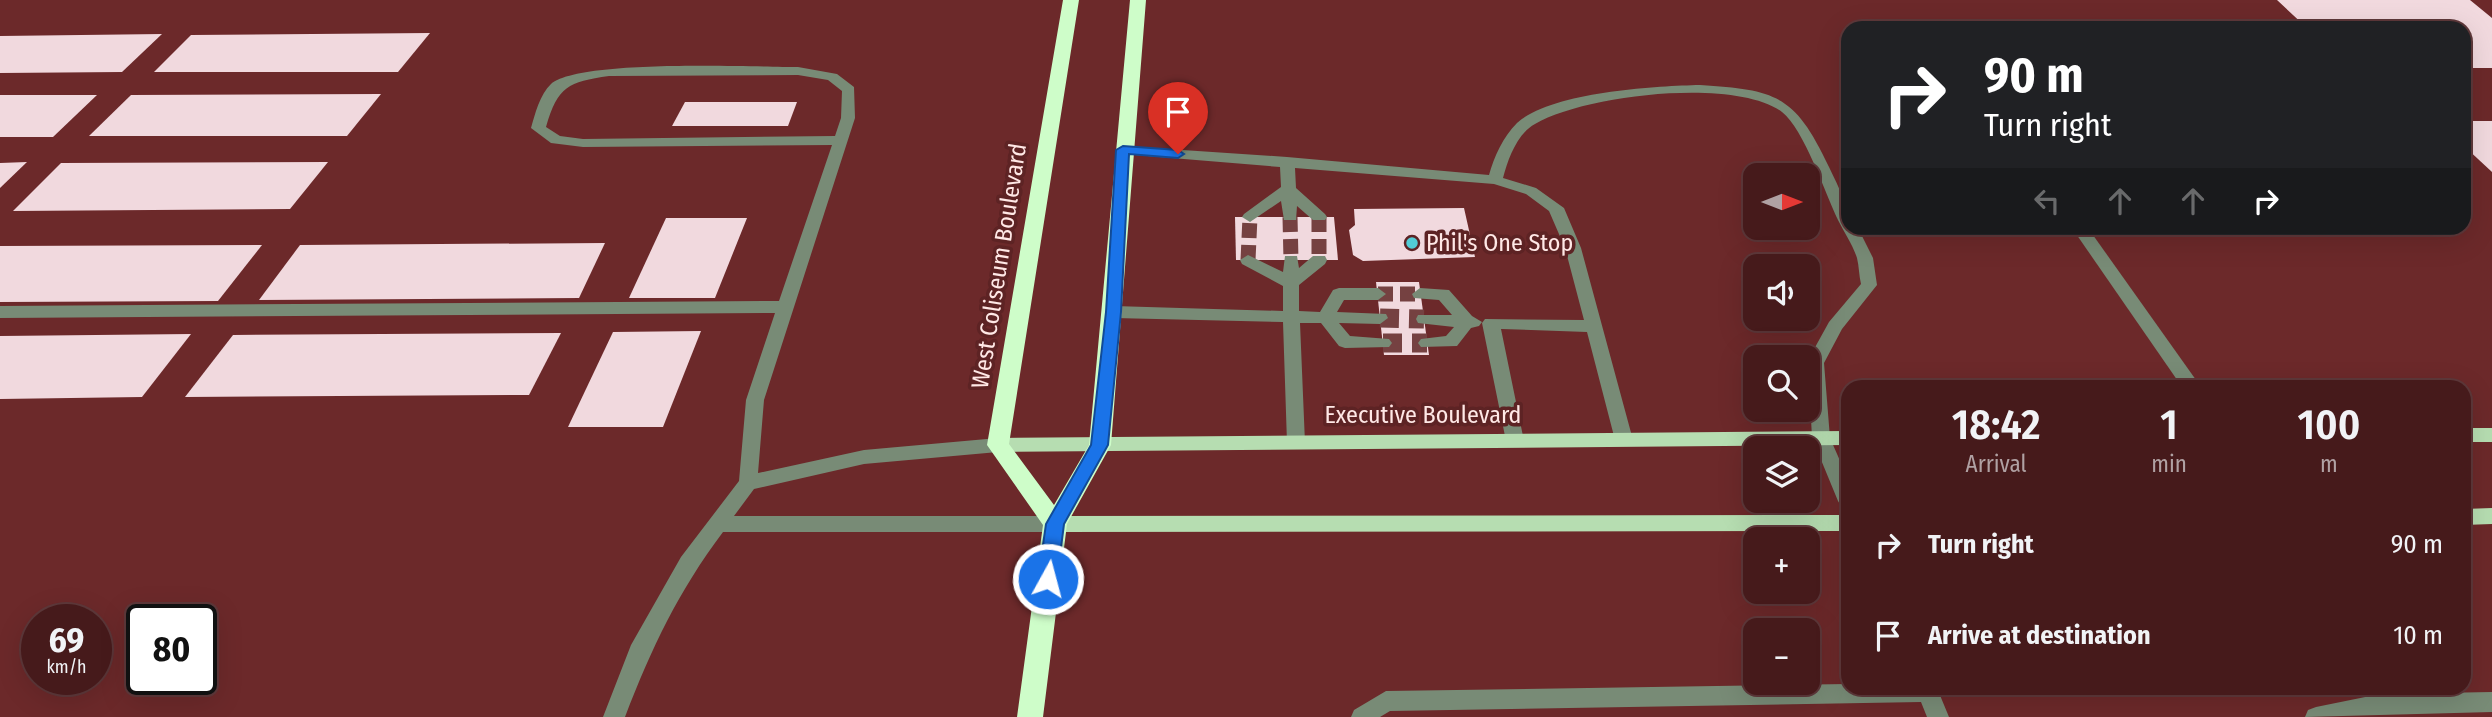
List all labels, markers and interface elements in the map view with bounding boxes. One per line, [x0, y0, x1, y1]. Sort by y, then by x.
text: 90 m [1984, 46, 2084, 105]
icon: right [1869, 49, 1960, 140]
pin [1148, 82, 1208, 154]
icon: arrive [1159, 93, 1197, 131]
text: Turn right [1984, 106, 2111, 144]
street label: West Coliseum Boulevard [966, 141, 1032, 391]
north arrow [1743, 163, 1820, 240]
map controls [1743, 163, 1820, 695]
icon: left [2028, 182, 2066, 220]
icon: ahead [2101, 182, 2139, 220]
icon: ahead [2174, 182, 2212, 220]
icon: right [2247, 182, 2285, 220]
place label: Phil's One Stop [1426, 229, 1573, 257]
marker: Phil's One Stop [1404, 235, 1420, 251]
button: sound [1743, 254, 1820, 331]
button: search [1743, 345, 1820, 422]
text: 18:42 [1952, 400, 2041, 450]
text: 1 [2160, 400, 2178, 450]
text: 100 [2298, 400, 2360, 450]
street label: Executive Boulevard [1325, 401, 1521, 429]
button: layers [1743, 436, 1820, 513]
text: Arrival [1966, 450, 2027, 478]
text: min [2151, 450, 2187, 478]
text: m [2320, 450, 2338, 478]
icon: right [1869, 526, 1907, 564]
button: + [1743, 527, 1820, 604]
text: Turn right [1928, 529, 2034, 560]
text: 90 m [2391, 529, 2443, 560]
position arrow [1011, 542, 1085, 616]
speed limit sign: 80 [126, 604, 217, 695]
icon: arrive [1869, 617, 1907, 655]
button: − [1743, 618, 1820, 695]
text: 69 [49, 619, 84, 661]
text: Arrive at destination [1928, 620, 2151, 651]
text: 10 m [2393, 620, 2443, 651]
text: km/h [46, 656, 87, 678]

